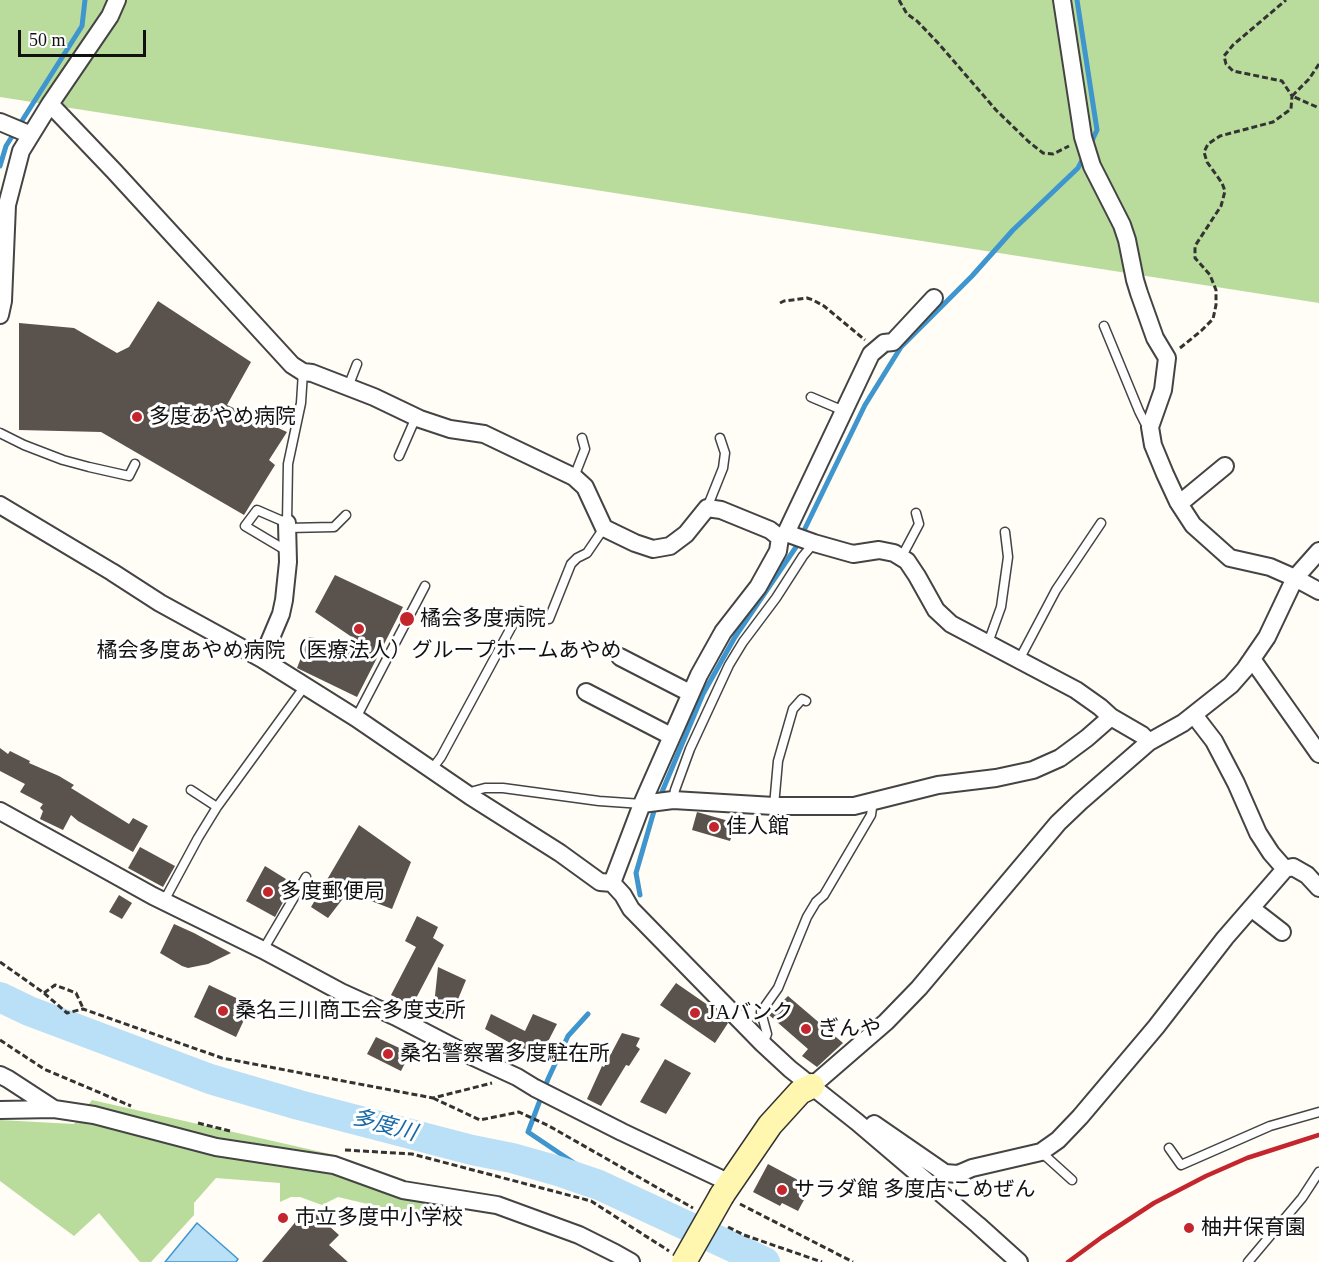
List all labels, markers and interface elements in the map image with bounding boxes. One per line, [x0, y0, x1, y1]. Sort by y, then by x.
scale bar [21, 18, 148, 56]
text: 50 m [29, 30, 66, 50]
place label: 多度あやめ病院 [149, 404, 296, 430]
marker: 多度あやめ病院 [130, 410, 144, 424]
place label: 橘会多度病院 [420, 606, 546, 632]
marker: 橘会多度病院 [398, 610, 416, 628]
marker: 橘会多度あやめ病院（医療法人）グループホームあやめ [352, 622, 366, 636]
place label: 橘会多度あやめ病院（医療法人）グループホームあやめ [97, 638, 621, 664]
place label: 佳人館 [726, 814, 789, 840]
marker: 佳人館 [707, 820, 721, 834]
place label: 多度郵便局 [280, 879, 385, 905]
marker: 多度郵便局 [261, 885, 275, 899]
place label: 桑名三川商工会多度支所 [235, 998, 466, 1024]
place label: JAバンク [707, 1000, 793, 1026]
marker: 桑名三川商工会多度支所 [216, 1004, 230, 1018]
marker: JAバンク [688, 1006, 702, 1020]
place label: ぎんや [818, 1016, 881, 1042]
marker: ぎんや [799, 1022, 813, 1036]
place label: 桑名警察署多度駐在所 [400, 1041, 610, 1067]
marker: 桑名警察署多度駐在所 [381, 1047, 395, 1061]
water label: 多度川 [349, 1105, 419, 1147]
place label: サラダ館 多度店 こめぜん [794, 1177, 1035, 1203]
marker: サラダ館 多度店 こめぜん [775, 1183, 789, 1197]
place label: 市立多度中小学校 [295, 1205, 463, 1231]
marker: 市立多度中小学校 [276, 1211, 290, 1225]
place label: 柚井保育園 [1201, 1215, 1306, 1241]
marker: 柚井保育園 [1182, 1221, 1196, 1235]

